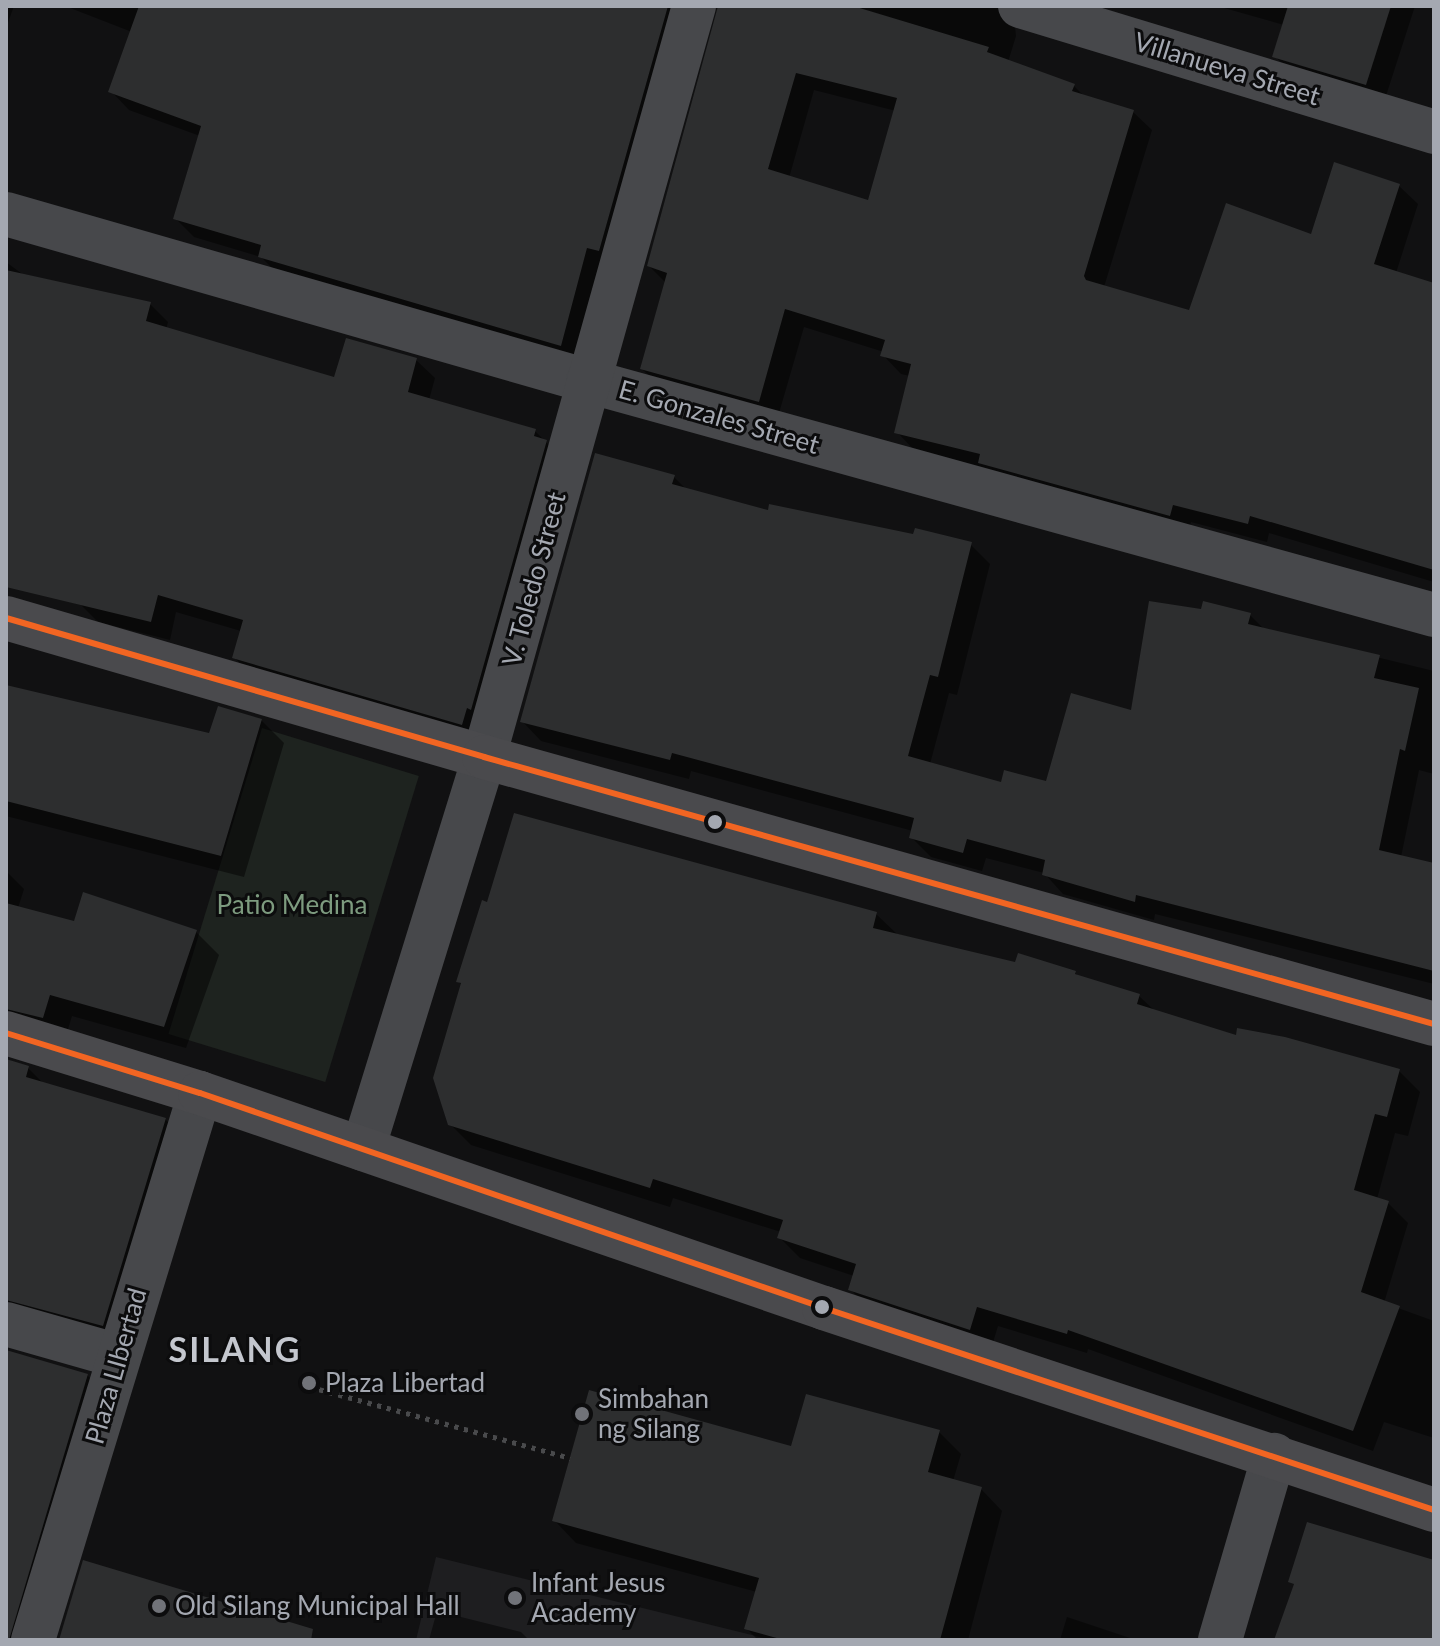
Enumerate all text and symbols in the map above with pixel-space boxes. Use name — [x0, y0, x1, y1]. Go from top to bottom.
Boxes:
street label: Villanueva Street — [1130, 26, 1324, 112]
street label: E. Gonzales Street — [615, 374, 823, 460]
street label: V. Toledo Street — [496, 488, 572, 670]
unlabelled marker — [707, 814, 723, 830]
park label: Patio Medina — [216, 889, 368, 921]
street label: Plaza LIbertad — [79, 1284, 153, 1448]
unlabelled marker — [814, 1299, 830, 1315]
district label: SILANG — [169, 1329, 301, 1369]
place label: Plaza Libertad — [325, 1367, 485, 1399]
marker: Plaza Libertad — [300, 1374, 318, 1392]
place label: Simbahan ng Silang — [598, 1383, 709, 1444]
marker: Simbahan ng Silang — [573, 1405, 591, 1423]
place label: Infant Jesus Academy — [531, 1567, 666, 1628]
marker: Infant Jesus Academy — [506, 1589, 524, 1607]
place label: Old Silang Municipal Hall — [175, 1590, 460, 1622]
marker: Old Silang Municipal Hall — [150, 1597, 168, 1615]

